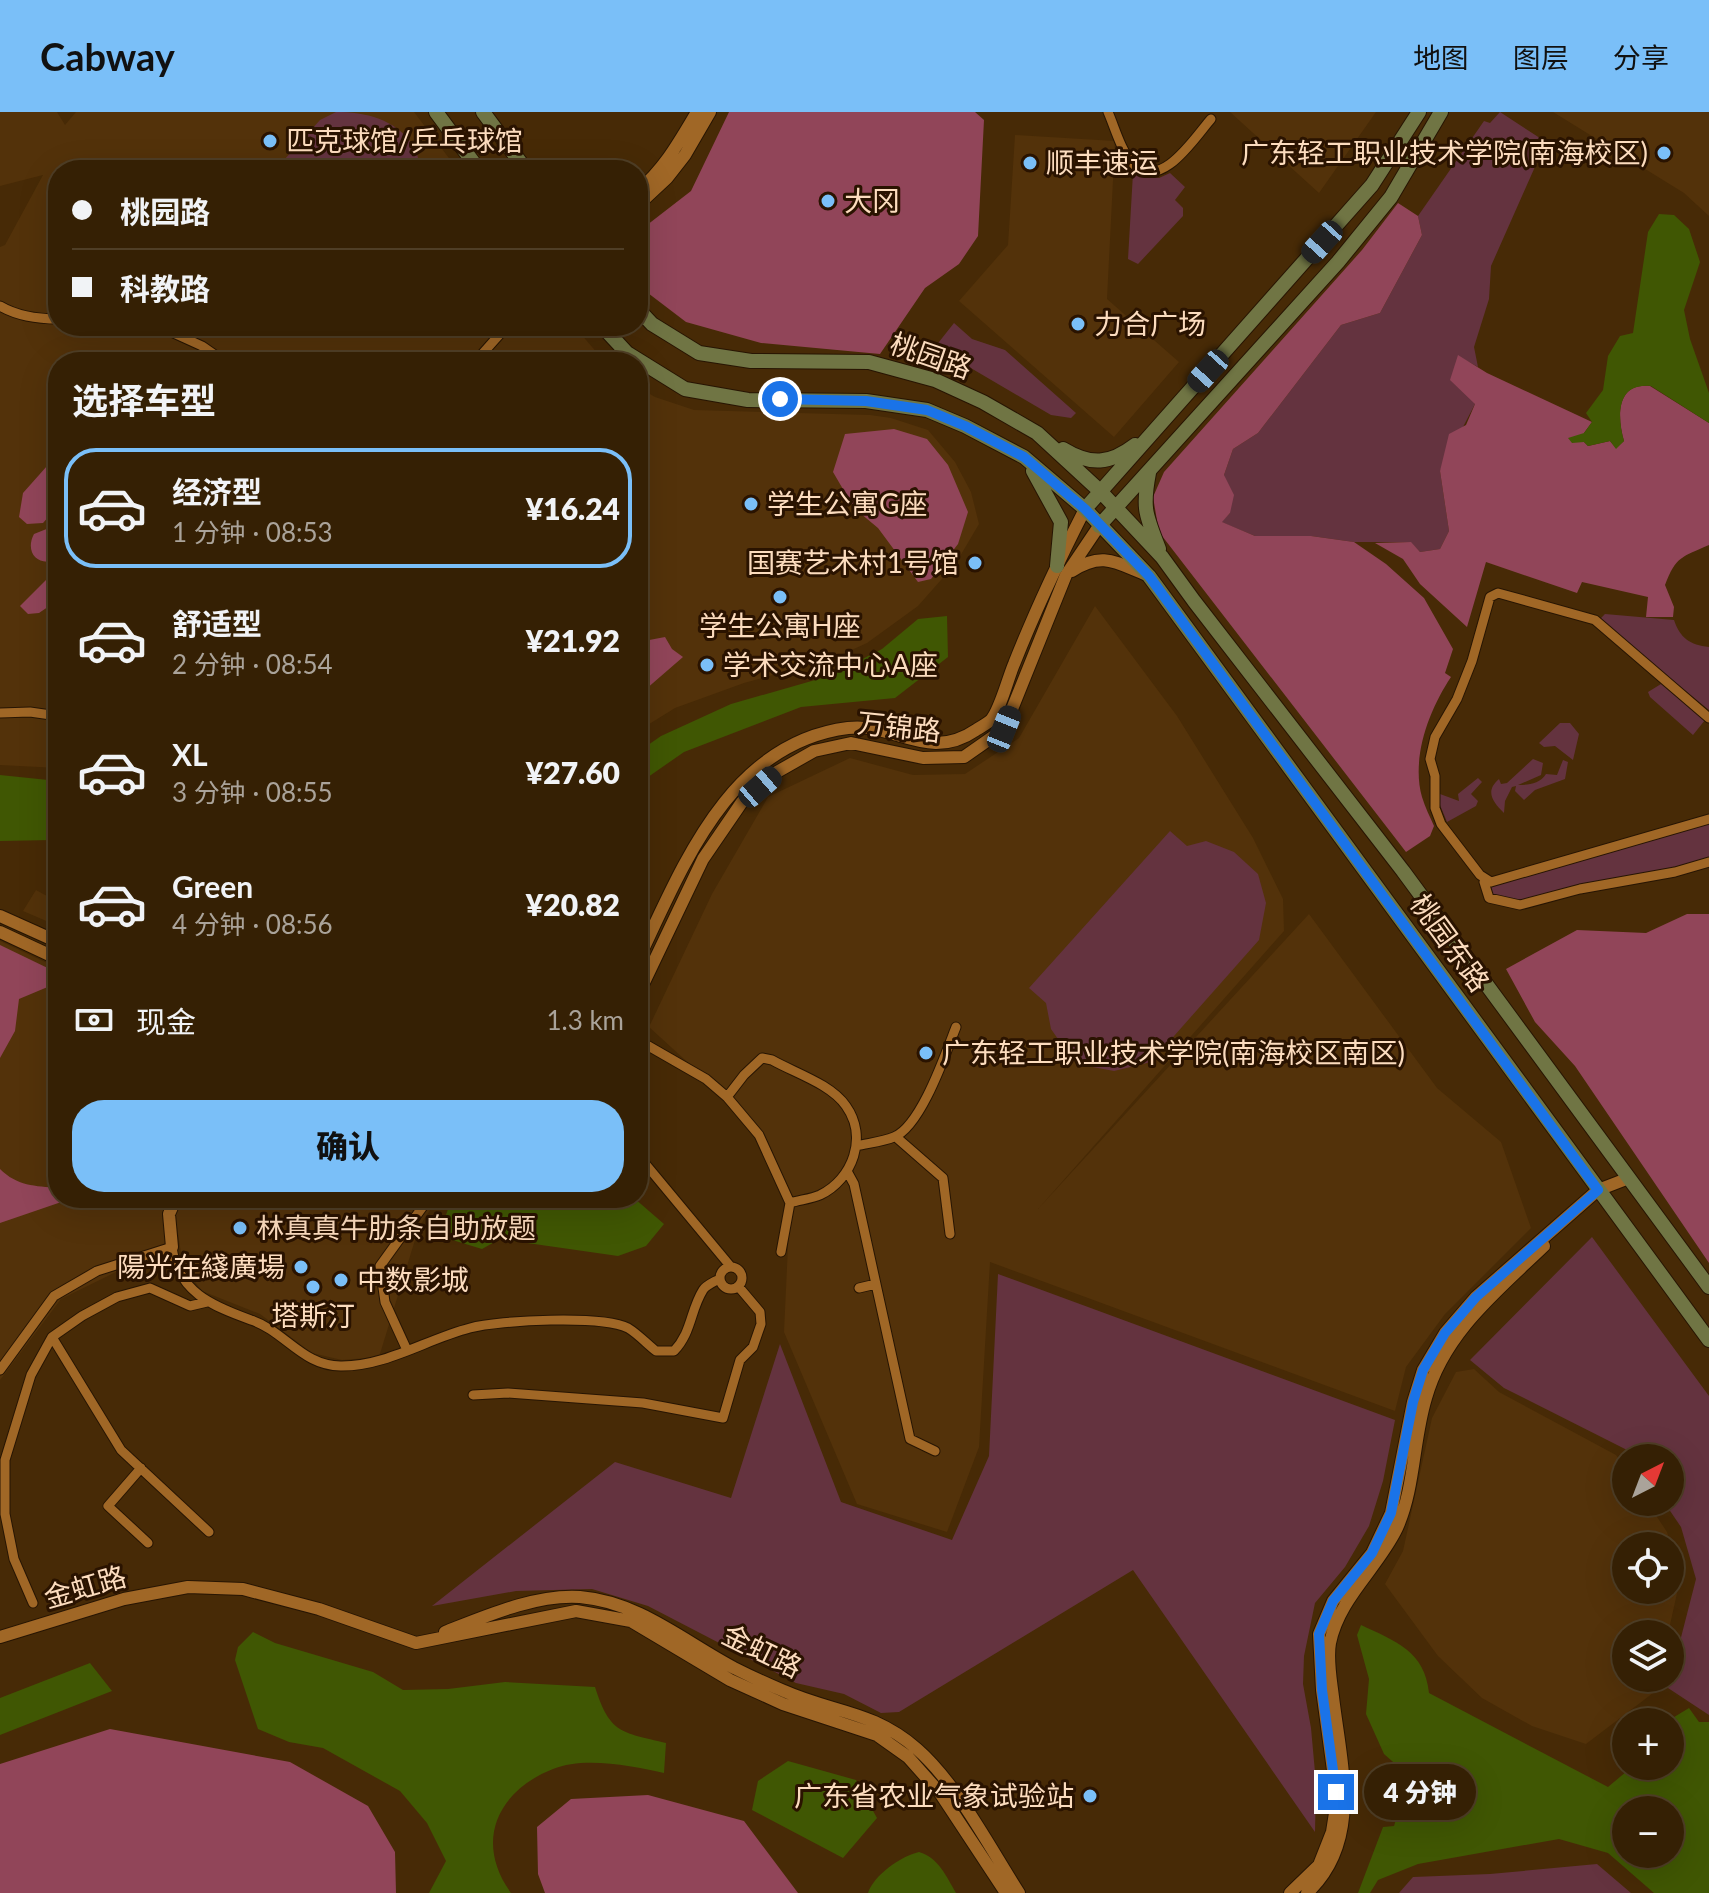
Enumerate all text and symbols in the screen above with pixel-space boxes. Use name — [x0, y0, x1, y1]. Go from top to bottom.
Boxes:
text: Cabway — [40, 33, 175, 79]
text: 地图 — [1413, 40, 1469, 74]
text: 图层 — [1513, 40, 1569, 74]
text: 分享 — [1613, 40, 1669, 74]
place label: 匹克球馆/乒乓球馆 — [286, 123, 523, 157]
marker: 匹克球馆/乒乓球馆 — [261, 132, 279, 150]
place label: 广东轻工职业技术学院(南海校区) — [1241, 135, 1648, 169]
marker: 广东轻工职业技术学院(南海校区) — [1655, 144, 1673, 162]
place label: 顺丰速运 — [1046, 145, 1158, 179]
marker: 顺丰速运 — [1021, 154, 1039, 172]
place label: 大冈 — [844, 183, 900, 217]
marker: 大冈 — [819, 192, 837, 210]
text: 桃园路 — [120, 193, 210, 229]
car — [1297, 216, 1347, 268]
text: 科教路 — [120, 270, 210, 306]
place label: 力合广场 — [1094, 306, 1206, 340]
marker: 力合广场 — [1069, 315, 1087, 333]
street label: 桃园路 — [886, 325, 977, 385]
car — [1183, 345, 1233, 397]
text: 选择车型 — [72, 378, 216, 422]
route start — [762, 381, 798, 417]
icon: car — [76, 472, 148, 544]
text: 经济型 — [172, 473, 262, 509]
place label: 学生公寓G座 — [767, 486, 927, 520]
text: ¥16.24 — [526, 490, 620, 526]
marker: 学生公寓G座 — [742, 495, 760, 513]
text: 1 分钟 · 08:53 — [172, 516, 333, 548]
place label: 国赛艺术村1号馆 — [747, 545, 959, 579]
marker: 国赛艺术村1号馆 — [966, 554, 984, 572]
marker: 学生公寓H座 — [771, 588, 789, 606]
icon: car — [76, 604, 148, 676]
text: 舒适型 — [172, 605, 262, 641]
place label: 学生公寓H座 — [699, 608, 861, 642]
text: ¥21.92 — [526, 622, 620, 658]
place label: 学术交流中心A座 — [723, 647, 938, 681]
text: 2 分钟 · 08:54 — [172, 648, 333, 680]
marker: 学术交流中心A座 — [698, 656, 716, 674]
car — [984, 702, 1024, 756]
street label: 万锦路 — [856, 705, 943, 747]
icon: car — [76, 736, 148, 808]
text: XL — [172, 736, 208, 772]
text: ¥27.60 — [526, 754, 620, 790]
car — [734, 762, 786, 812]
text: 3 分钟 · 08:55 — [172, 776, 333, 808]
icon: car — [76, 868, 148, 940]
text: Green — [172, 868, 253, 904]
text: ¥20.82 — [526, 886, 620, 922]
street label: 桃园东路 — [1404, 887, 1497, 998]
text: 4 分钟 · 08:56 — [172, 908, 333, 940]
icon: cash — [72, 998, 116, 1042]
text: 现金 — [136, 1003, 196, 1039]
text: 1.3 km — [546, 1004, 624, 1036]
place label: 广东轻工职业技术学院(南海校区南区) — [942, 1035, 1405, 1069]
marker: 广东轻工职业技术学院(南海校区南区) — [917, 1044, 935, 1062]
button: 确认 — [72, 1100, 624, 1192]
place label: 林真真牛肋条自助放题 — [256, 1210, 536, 1244]
marker: 林真真牛肋条自助放题 — [231, 1219, 249, 1237]
place label: 陽光在綫廣場 — [117, 1249, 285, 1283]
marker: 陽光在綫廣場 — [292, 1258, 310, 1276]
place label: 中数影城 — [357, 1262, 469, 1296]
marker: 中数影城 — [332, 1271, 350, 1289]
marker: 塔斯汀 — [304, 1278, 322, 1296]
place label: 塔斯汀 — [271, 1298, 355, 1332]
north arrow — [1612, 1444, 1684, 1516]
map controls — [1612, 1444, 1684, 1868]
button: locate — [1612, 1532, 1684, 1604]
street label: 金虹路 — [40, 1558, 130, 1614]
street label: 金虹路 — [717, 1616, 808, 1684]
button: layers — [1612, 1620, 1684, 1692]
button: + — [1612, 1708, 1684, 1780]
callout: 4 分钟 — [1364, 1764, 1476, 1820]
route end — [1318, 1774, 1354, 1810]
text: 4 分钟 — [1383, 1776, 1457, 1808]
place label: 广东省农业气象试验站 — [794, 1778, 1074, 1812]
marker: 广东省农业气象试验站 — [1081, 1787, 1099, 1805]
button: − — [1612, 1796, 1684, 1868]

